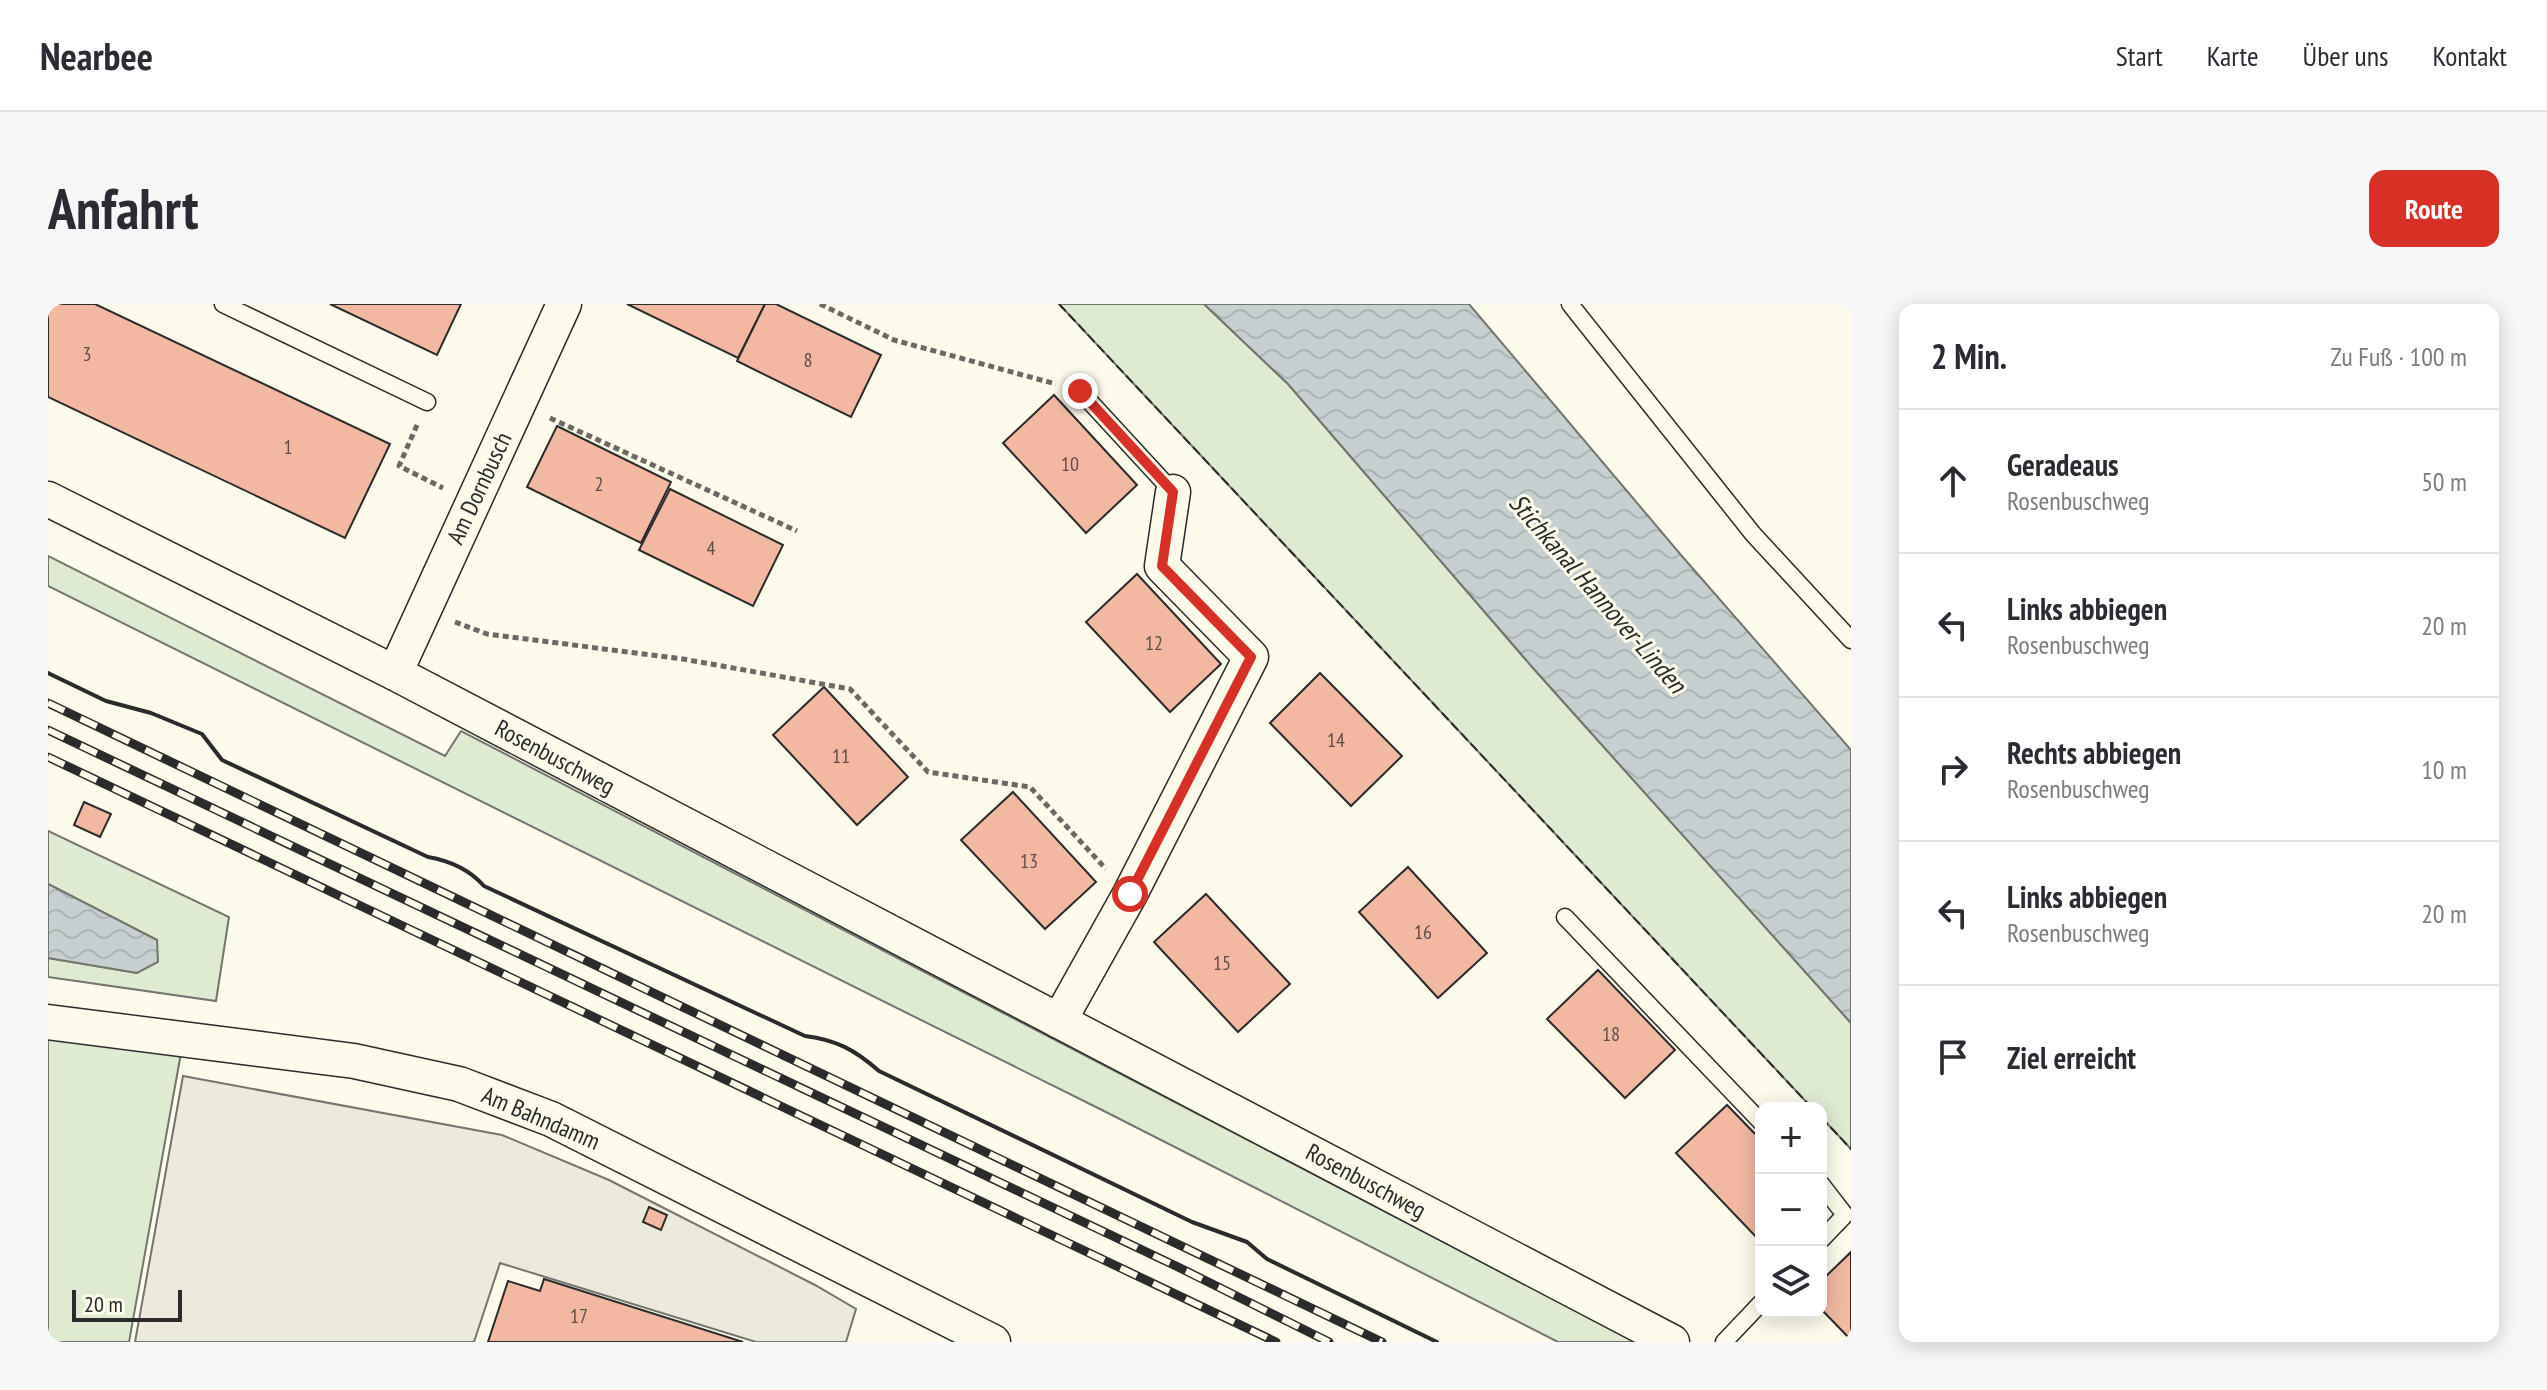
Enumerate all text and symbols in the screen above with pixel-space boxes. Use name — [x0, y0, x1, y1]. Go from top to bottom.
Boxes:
text: Nearbee — [40, 31, 153, 80]
text: Start — [2116, 37, 2163, 74]
text: Karte — [2207, 37, 2259, 74]
text: Über uns — [2303, 37, 2388, 74]
text: Kontakt — [2432, 37, 2507, 74]
button: Route — [2369, 170, 2499, 247]
text: Anfahrt — [48, 172, 199, 244]
text: 2 Min. — [1931, 334, 2007, 378]
text: Zu Fuß · 100 m — [2330, 340, 2467, 373]
house number: 3 — [83, 341, 92, 367]
house number: 8 — [804, 347, 813, 373]
route end — [1062, 373, 1098, 409]
street label: Am Dornbusch — [440, 427, 518, 549]
house number: 1 — [284, 434, 293, 460]
text: Geradeaus — [2007, 445, 2119, 484]
house number: 10 — [1061, 451, 1079, 477]
icon: ahead — [1931, 459, 1975, 503]
text: 50 m — [2421, 465, 2467, 498]
house number: 2 — [595, 471, 604, 497]
text: Rosenbuschweg — [2007, 484, 2150, 517]
water label: Stichkanal Hannover-Linden — [1502, 487, 1695, 701]
house number: 4 — [707, 535, 716, 561]
text: Links abbiegen — [2007, 589, 2167, 628]
icon: left — [1931, 603, 1975, 647]
text: 20 m — [2421, 609, 2467, 642]
text: Rosenbuschweg — [2007, 628, 2150, 661]
house number: 12 — [1145, 630, 1163, 656]
street label: Rosenbuschweg — [490, 712, 620, 802]
house number: 14 — [1327, 727, 1345, 753]
text: Rechts abbiegen — [2007, 733, 2181, 772]
house number: 11 — [832, 743, 850, 769]
icon: right — [1931, 747, 1975, 791]
text: 10 m — [2421, 753, 2467, 786]
text: Rosenbuschweg — [2007, 772, 2150, 805]
house number: 13 — [1020, 848, 1038, 874]
route start — [1112, 876, 1148, 912]
text: Links abbiegen — [2007, 877, 2167, 916]
icon: left — [1931, 891, 1975, 935]
text: 20 m — [2421, 897, 2467, 930]
text: Rosenbuschweg — [2007, 916, 2150, 949]
house number: 16 — [1414, 919, 1432, 945]
house number: 15 — [1213, 950, 1231, 976]
house number: 18 — [1602, 1021, 1620, 1047]
icon: arrive — [1931, 1035, 1975, 1079]
text: Ziel erreicht — [2007, 1038, 2136, 1077]
street label: Am Bahndamm — [477, 1079, 605, 1157]
map controls — [1755, 1102, 1827, 1318]
button: + — [1755, 1102, 1827, 1174]
street label: Rosenbuschweg — [1301, 1136, 1431, 1226]
button: − — [1755, 1174, 1827, 1246]
button: layers — [1755, 1246, 1827, 1318]
scale bar — [72, 1286, 182, 1322]
text: 20 m — [84, 1290, 123, 1318]
house number: 17 — [570, 1303, 588, 1329]

